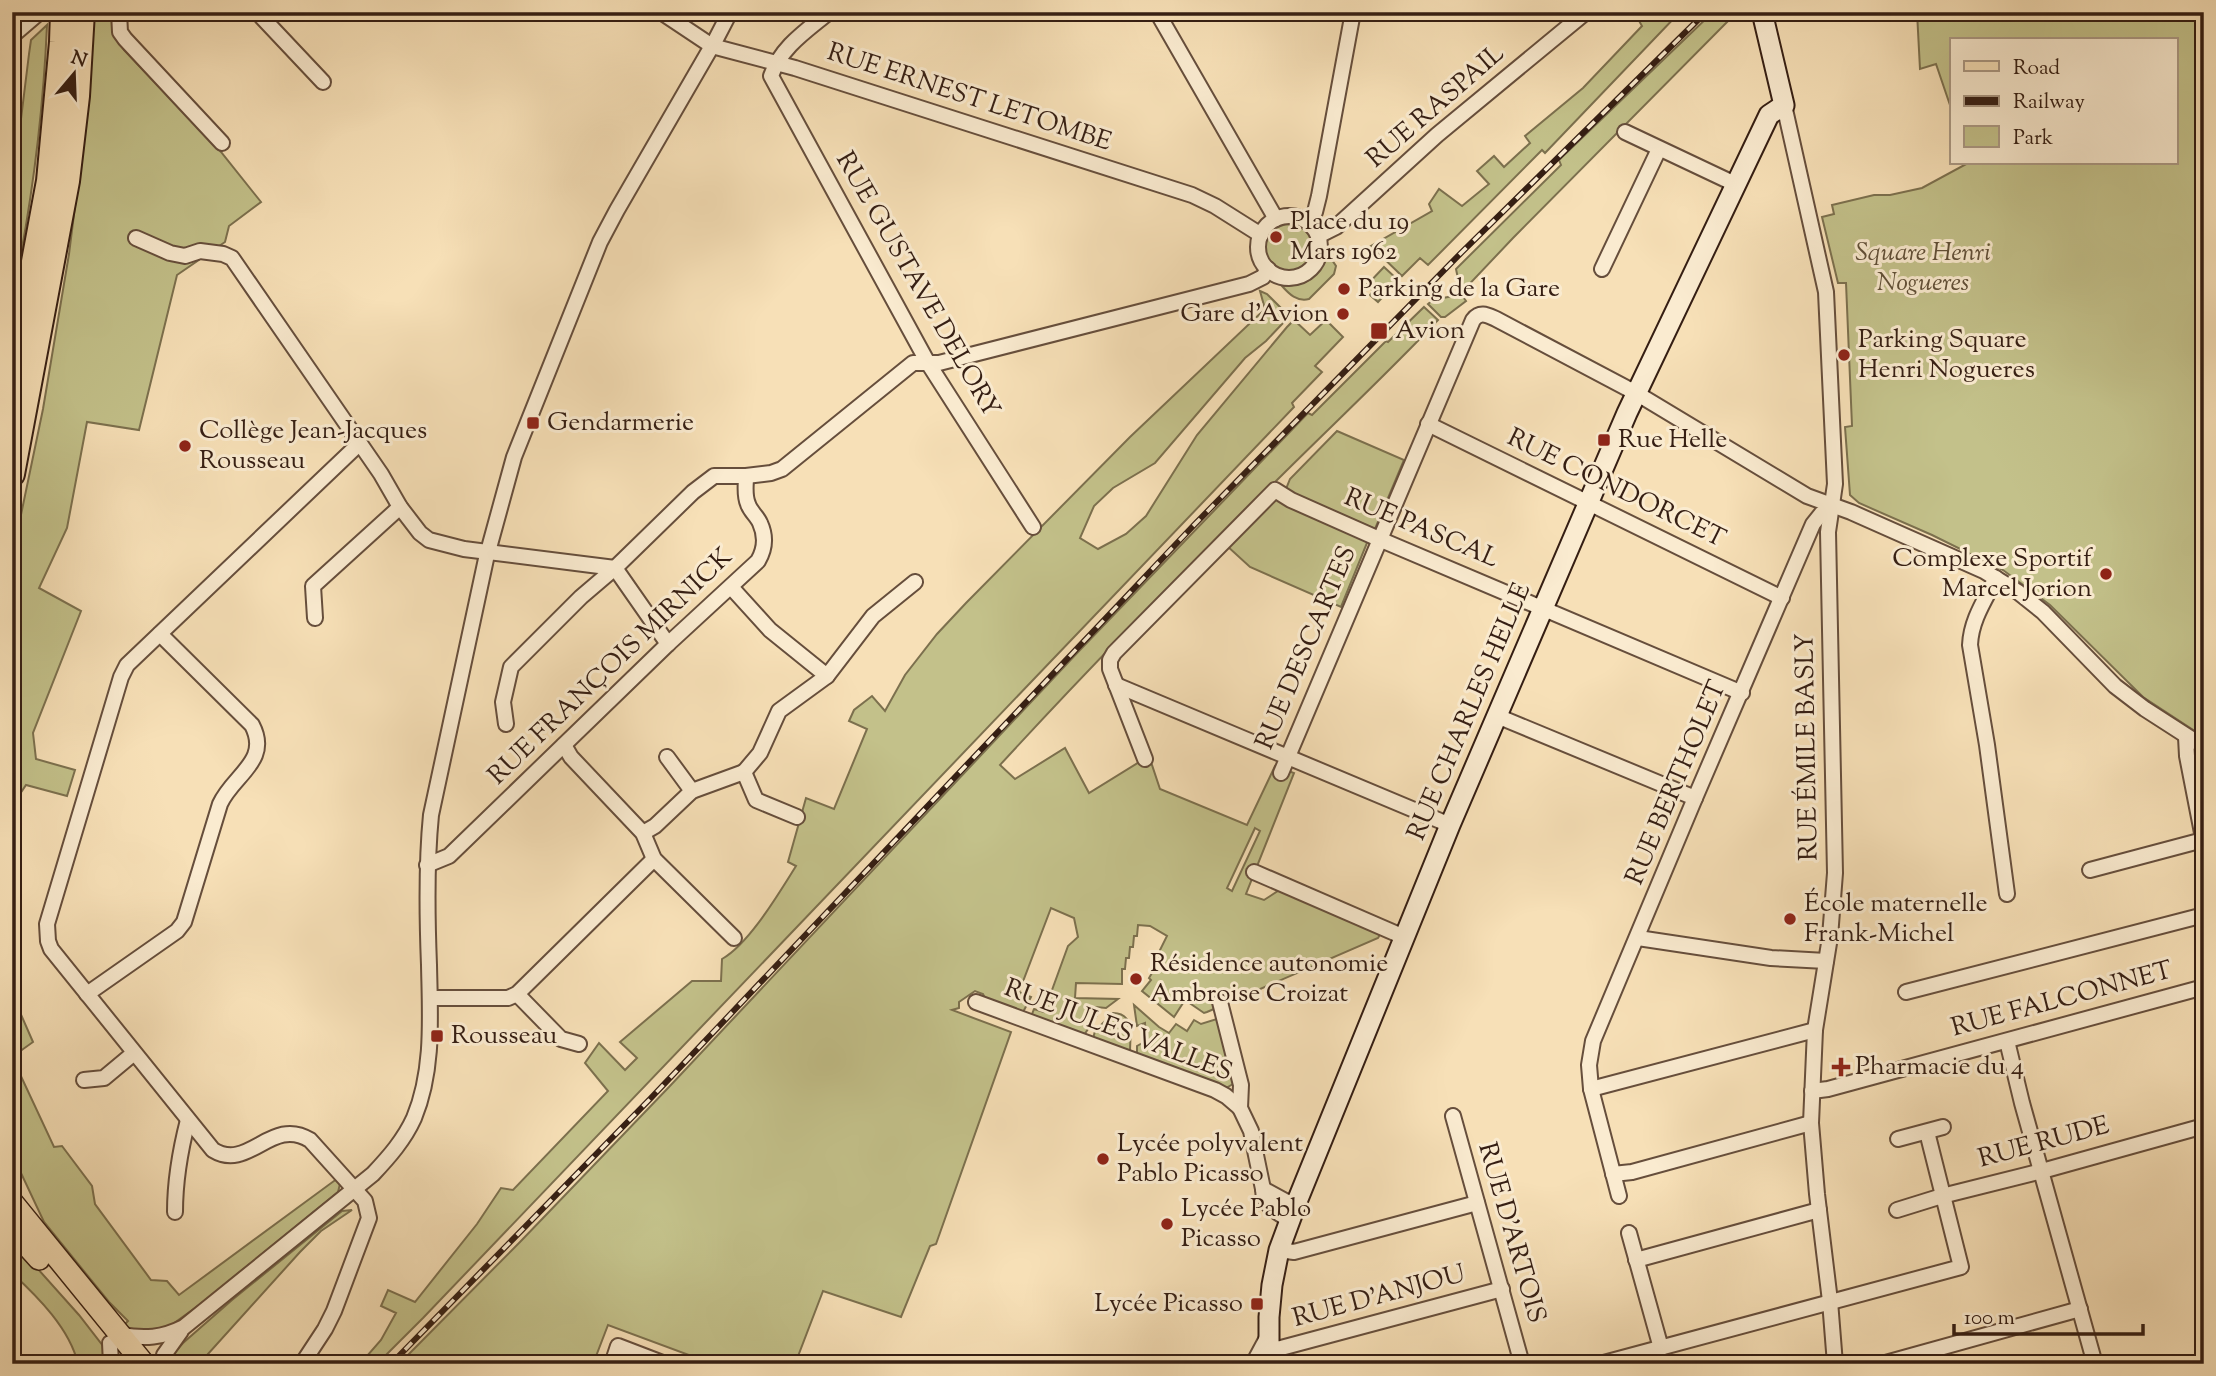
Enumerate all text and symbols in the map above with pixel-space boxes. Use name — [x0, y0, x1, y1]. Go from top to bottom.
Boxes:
street label: RUE ERNEST LETOMBE — [822, 34, 1116, 162]
street label: RUE RASPAIL — [1359, 36, 1513, 177]
north arrow — [38, 38, 108, 108]
legend — [1950, 38, 2178, 164]
text: N — [67, 45, 90, 76]
text: Road — [2013, 54, 2060, 84]
text: Railway — [2013, 88, 2085, 118]
text: Park — [2013, 124, 2054, 154]
street label: RUE GUSTAVE DELORY — [826, 145, 1008, 425]
place label: Place du 19 Mars 1962 — [1290, 204, 1409, 271]
marker: Place du 19 Mars 1962 — [1268, 229, 1284, 245]
park label: Square Henri Nogueres — [1855, 235, 1991, 302]
place label: Parking de la Gare — [1358, 271, 1560, 308]
marker: Parking de la Gare — [1336, 281, 1352, 297]
place label: Gare d'Avion — [1180, 296, 1329, 333]
marker: Gare d'Avion — [1335, 306, 1351, 322]
place label: Avion — [1395, 313, 1465, 350]
marker: Avion — [1369, 321, 1389, 341]
place label: Parking Square Henri Nogueres — [1858, 322, 2035, 389]
marker: Parking Square Henri Nogueres — [1836, 347, 1852, 363]
place label: Gendarmerie — [547, 405, 694, 442]
place label: Collège Jean-Jacques Rousseau — [199, 413, 427, 480]
marker: Gendarmerie — [525, 415, 541, 431]
street label: RUE CONDORCET — [1501, 420, 1731, 558]
place label: Rue Helle — [1618, 422, 1727, 459]
marker: Rue Helle — [1596, 432, 1612, 448]
marker: Collège Jean-Jacques Rousseau — [177, 438, 193, 454]
street label: RUE PASCAL — [1338, 480, 1504, 578]
street label: RUE FRANÇOIS MIRNICK — [480, 540, 742, 794]
street label: RUE DESCARTES — [1247, 540, 1367, 756]
place label: Complexe Sportif Marcel Jorion — [1892, 541, 2093, 608]
marker: Complexe Sportif Marcel Jorion — [2098, 566, 2114, 582]
street label: RUE CHARLES HELLE — [1399, 577, 1541, 847]
street label: RUE ÉMILE BASLY — [1788, 633, 1828, 861]
street label: RUE BERTHOLET — [1617, 675, 1737, 891]
place label: École maternelle Frank-Michel — [1804, 886, 1988, 953]
marker: École maternelle Frank-Michel — [1782, 911, 1798, 927]
place label: Résidence autonomie Ambroise Croizat — [1150, 946, 1388, 1013]
street label: RUE FALCONNET — [1947, 953, 2177, 1047]
street label: RUE JULES VALLES — [999, 970, 1237, 1092]
marker: Résidence autonomie Ambroise Croizat — [1128, 971, 1144, 987]
place label: Rousseau — [451, 1018, 557, 1055]
marker: Rousseau — [429, 1028, 445, 1044]
place label: Pharmacie du 4 — [1855, 1049, 2024, 1086]
marker: Pharmacie du 4 — [1833, 1059, 1849, 1075]
street label: RUE RUDE — [1974, 1108, 2114, 1178]
place label: Lycée polyvalent Pablo Picasso — [1117, 1126, 1303, 1193]
street label: RUE D'ARTOIS — [1468, 1138, 1554, 1328]
marker: Lycée polyvalent Pablo Picasso — [1095, 1151, 1111, 1167]
place label: Lycée Pablo Picasso — [1181, 1191, 1311, 1258]
marker: Lycée Pablo Picasso — [1159, 1216, 1175, 1232]
street label: RUE D'ANJOU — [1289, 1256, 1469, 1338]
place label: Lycée Picasso — [1094, 1286, 1243, 1323]
scale bar — [1954, 1292, 2142, 1336]
marker: Lycée Picasso — [1249, 1296, 1265, 1312]
text: 100 m — [1964, 1304, 2015, 1334]

